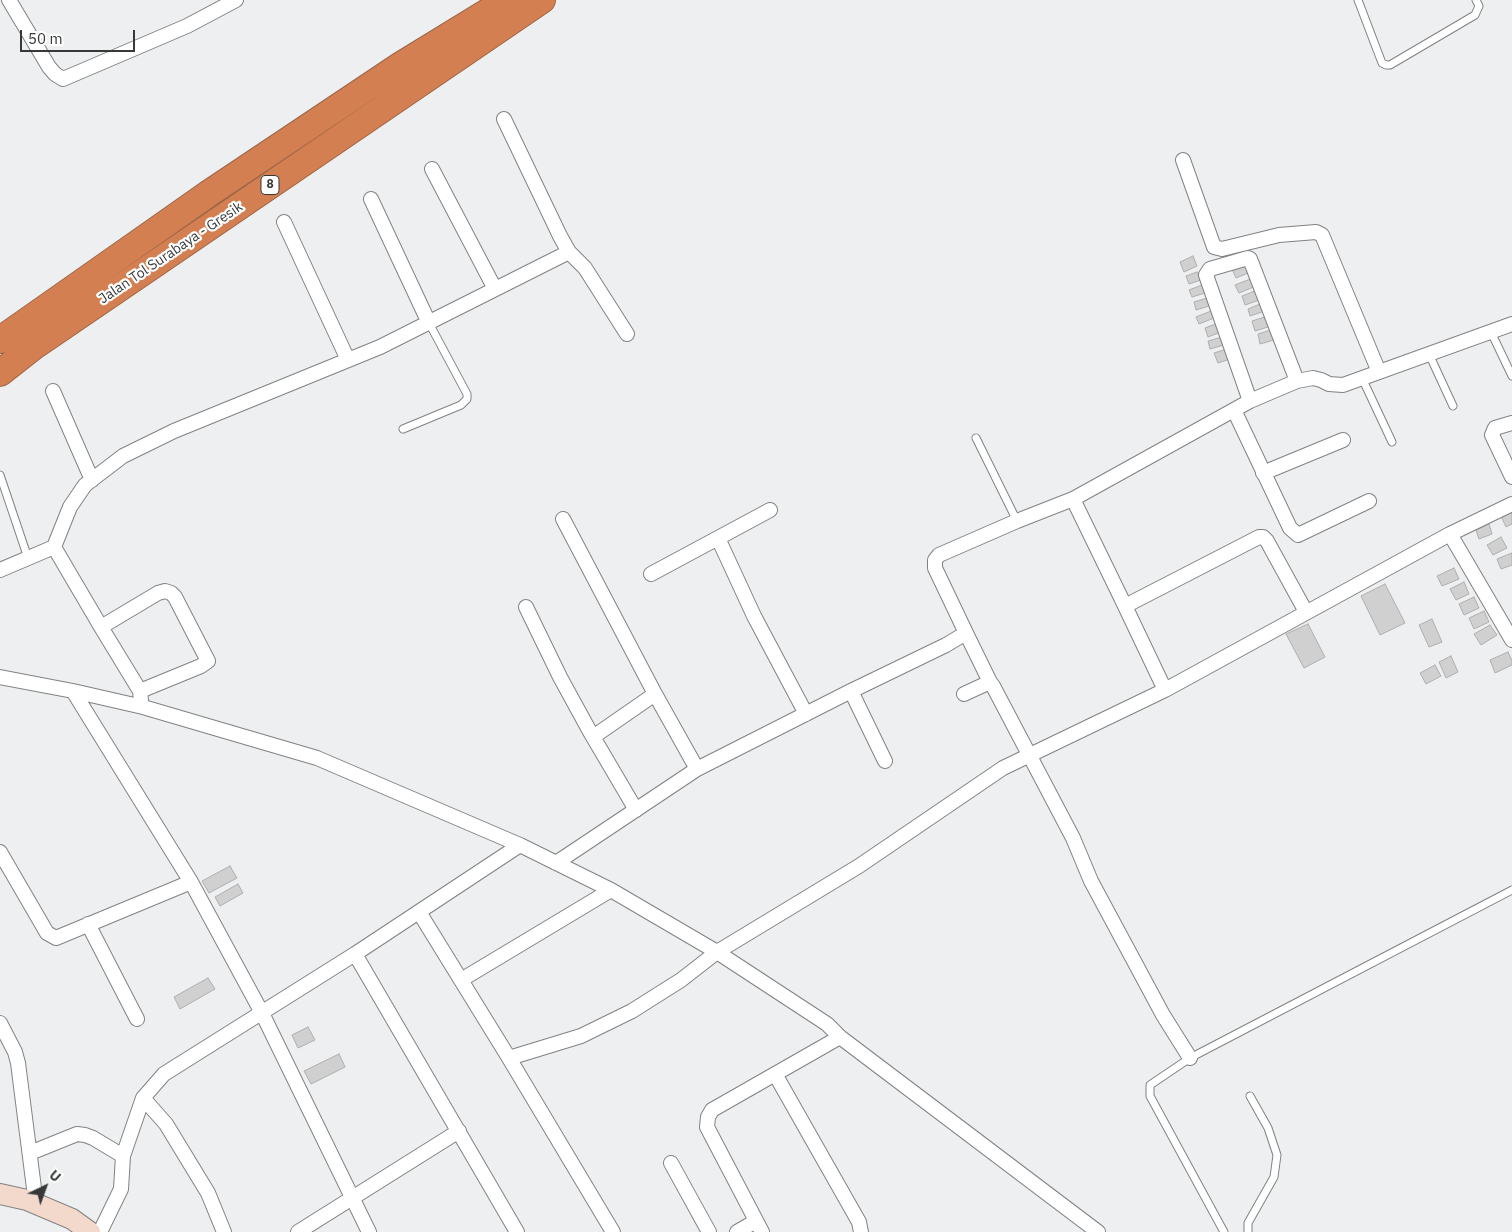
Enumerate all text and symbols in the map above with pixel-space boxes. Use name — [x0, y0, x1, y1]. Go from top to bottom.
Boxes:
scale bar — [22, 20, 138, 52]
text: 50 m — [28, 29, 63, 48]
road number: 8 — [261, 176, 279, 194]
street label: Jalan Tol Surabaya - Gresik — [96, 199, 246, 307]
north arrow — [20, 1162, 70, 1212]
text: U — [45, 1166, 65, 1186]

